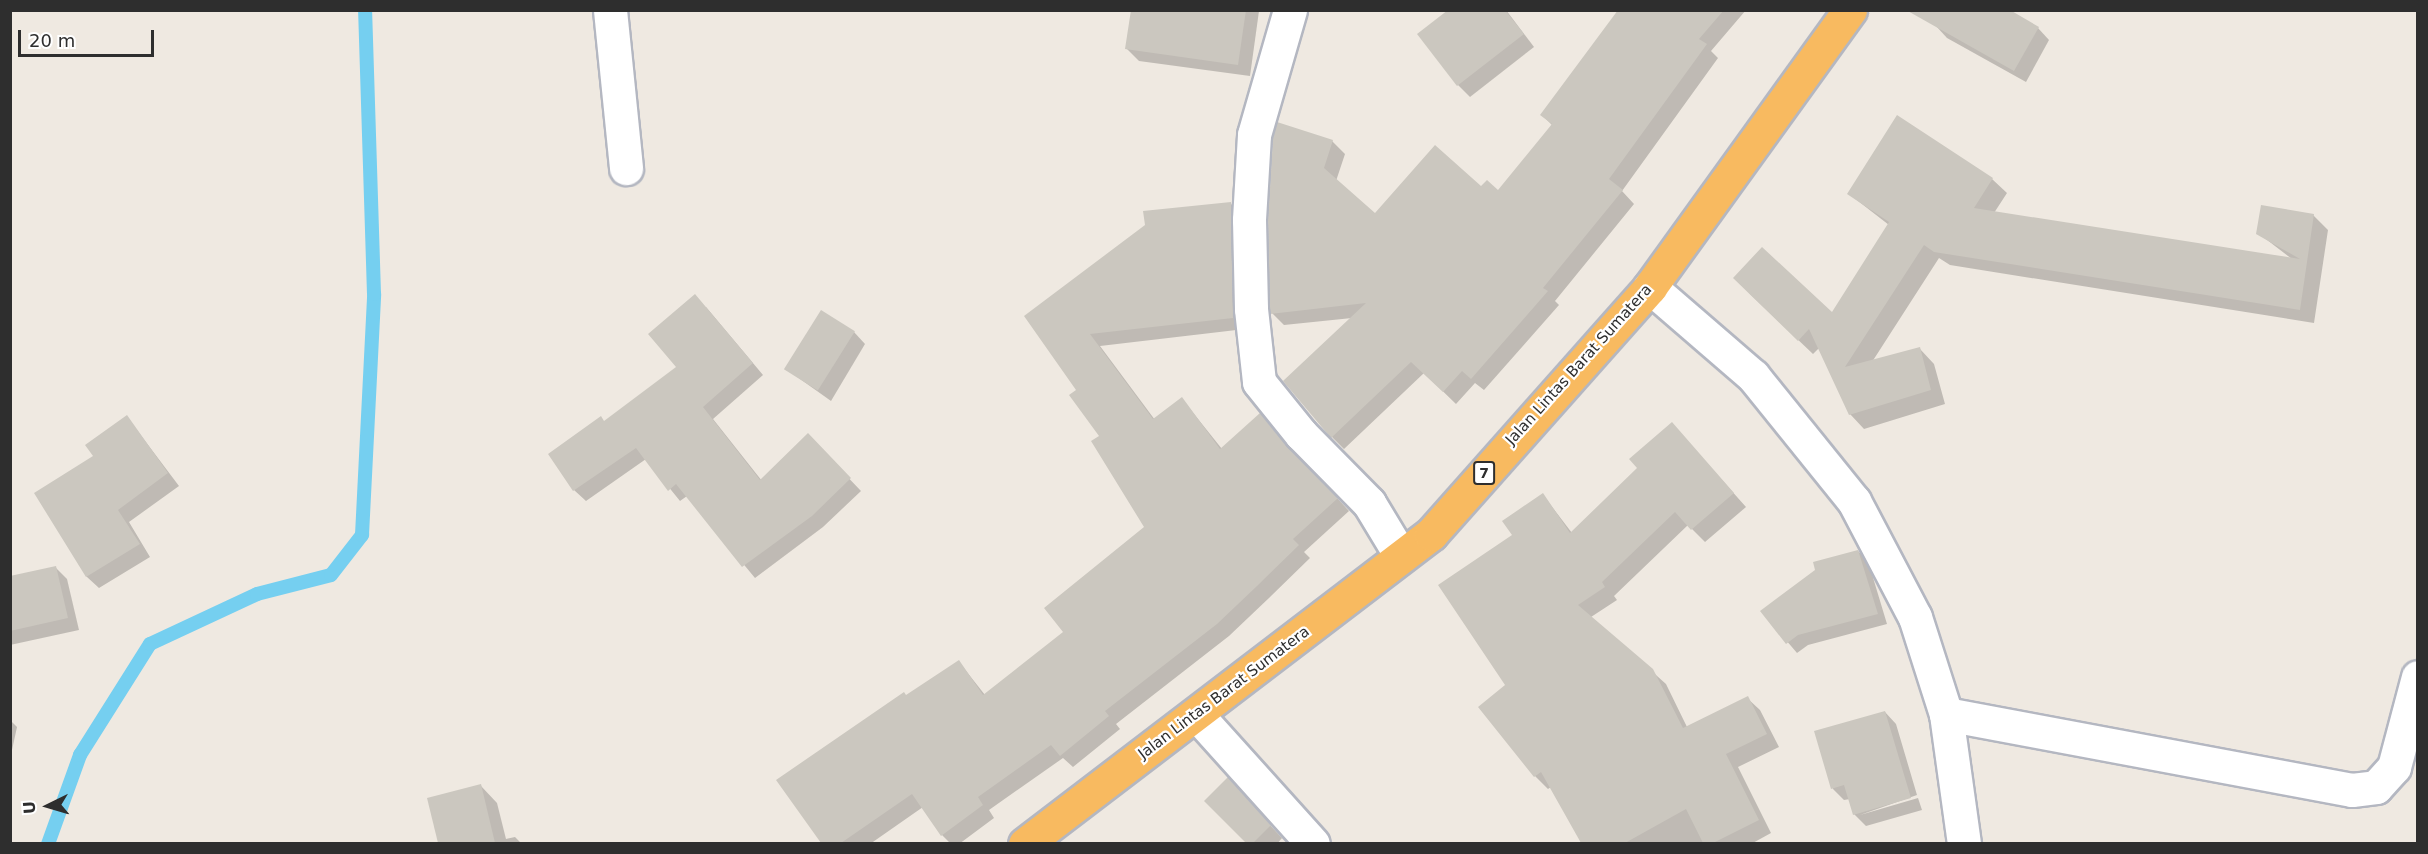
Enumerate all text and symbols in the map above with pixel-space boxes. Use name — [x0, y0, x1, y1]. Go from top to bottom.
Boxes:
scale bar — [21, 18, 158, 56]
text: 20 m — [29, 30, 75, 51]
street label: Jalan Lintas Barat Sumatera — [1502, 281, 1656, 449]
road number: 7 — [1472, 462, 1496, 484]
street label: Jalan Lintas Barat Sumatera — [1135, 623, 1313, 763]
north arrow — [18, 776, 78, 836]
text: U — [20, 800, 40, 815]

